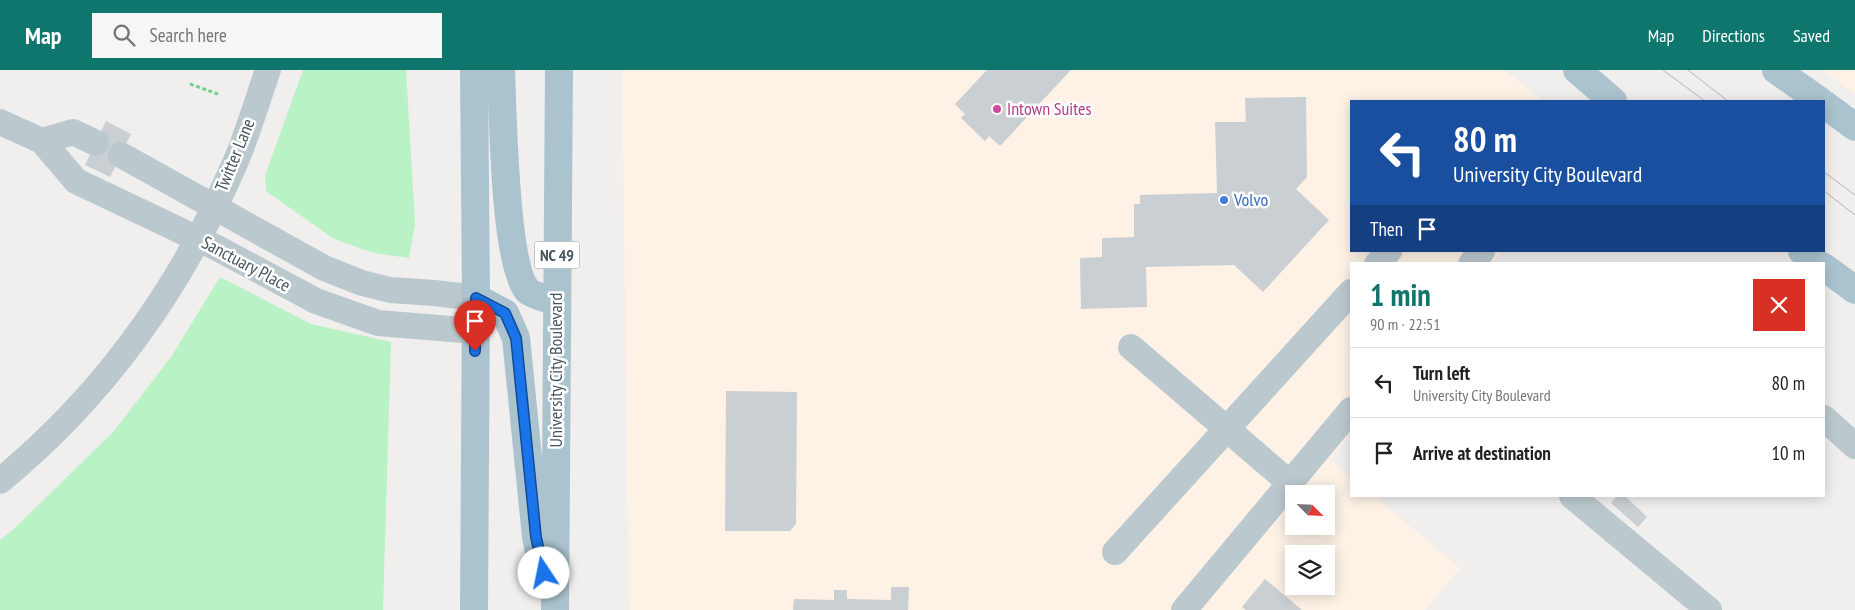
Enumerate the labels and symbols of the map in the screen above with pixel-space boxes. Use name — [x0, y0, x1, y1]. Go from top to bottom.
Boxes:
place label: Intown Suites — [1007, 97, 1092, 120]
marker: Intown Suites — [991, 103, 1003, 115]
street label: Twitter Lane — [210, 115, 260, 195]
place label: Volvo — [1233, 188, 1268, 211]
marker: Volvo — [1218, 194, 1230, 206]
street label: Sanctuary Place — [198, 231, 295, 297]
road number: NC 49 — [534, 242, 580, 268]
street label: University City Boulevard — [544, 293, 567, 447]
pin — [454, 300, 496, 351]
north arrow — [1285, 485, 1335, 535]
position arrow — [517, 546, 569, 598]

